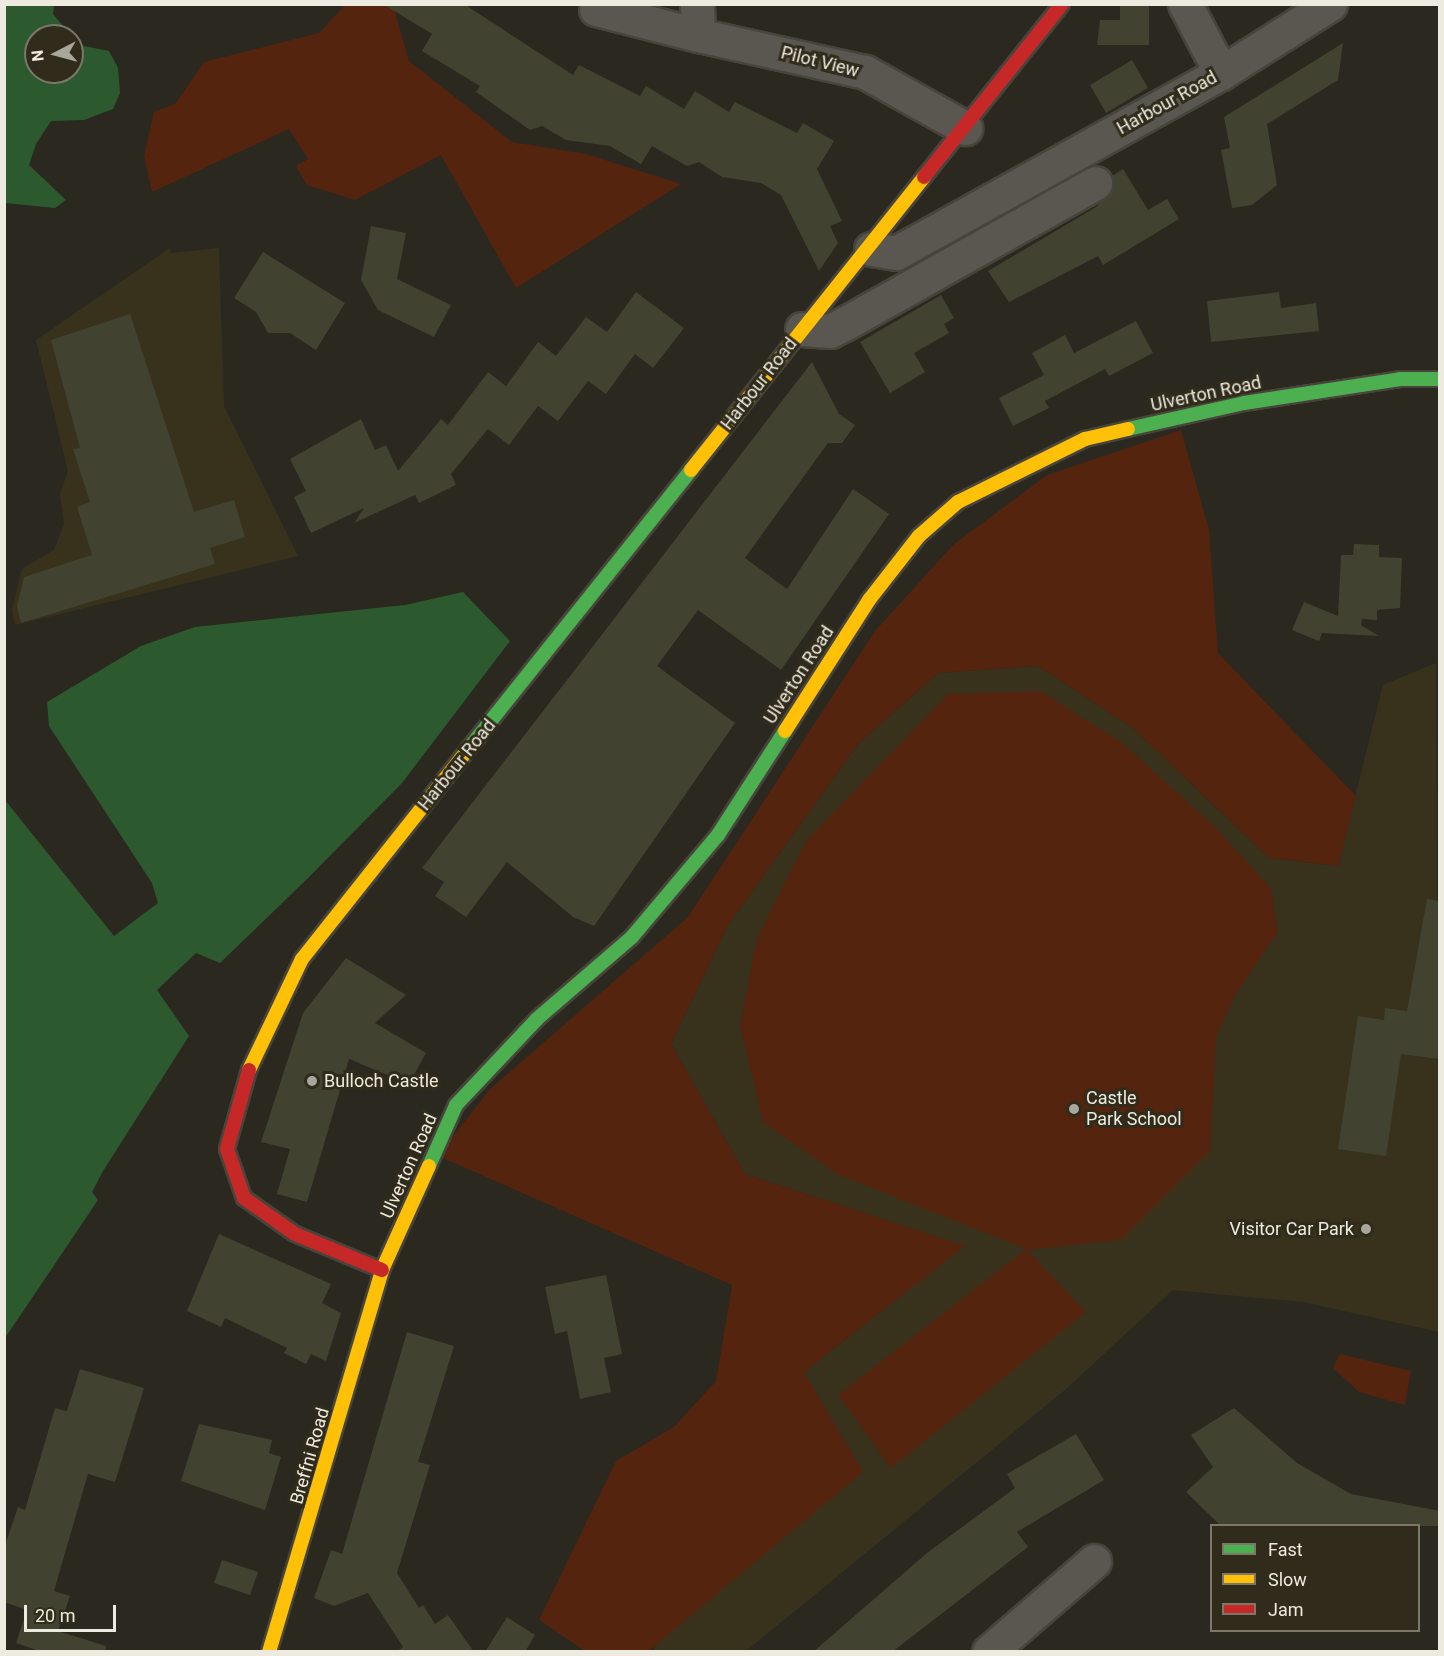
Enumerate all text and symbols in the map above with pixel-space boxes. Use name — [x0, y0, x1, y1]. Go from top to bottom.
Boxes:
north arrow — [24, 24, 84, 84]
street label: Pilot View — [779, 42, 861, 82]
text: N — [28, 49, 48, 62]
street label: Harbour Road — [1113, 67, 1221, 139]
street label: Harbour Road — [716, 334, 802, 434]
street label: Ulverton Road — [1149, 372, 1263, 416]
street label: Ulverton Road — [759, 622, 839, 728]
street label: Harbour Road — [414, 715, 500, 815]
place label: Bulloch Castle — [324, 1070, 439, 1092]
marker: Bulloch Castle — [305, 1074, 319, 1088]
place label: Castle Park School — [1086, 1088, 1182, 1130]
marker: Castle Park School — [1067, 1102, 1081, 1116]
street label: Ulverton Road — [376, 1110, 442, 1222]
place label: Visitor Car Park — [1230, 1218, 1354, 1240]
marker: Visitor Car Park — [1359, 1222, 1373, 1236]
street label: Breffni Road — [286, 1405, 334, 1507]
legend — [1210, 1524, 1420, 1632]
text: Fast — [1268, 1539, 1303, 1560]
text: Slow — [1268, 1569, 1307, 1590]
scale bar — [27, 1593, 118, 1631]
text: Jam — [1268, 1599, 1304, 1620]
text: 20 m — [35, 1605, 75, 1626]

